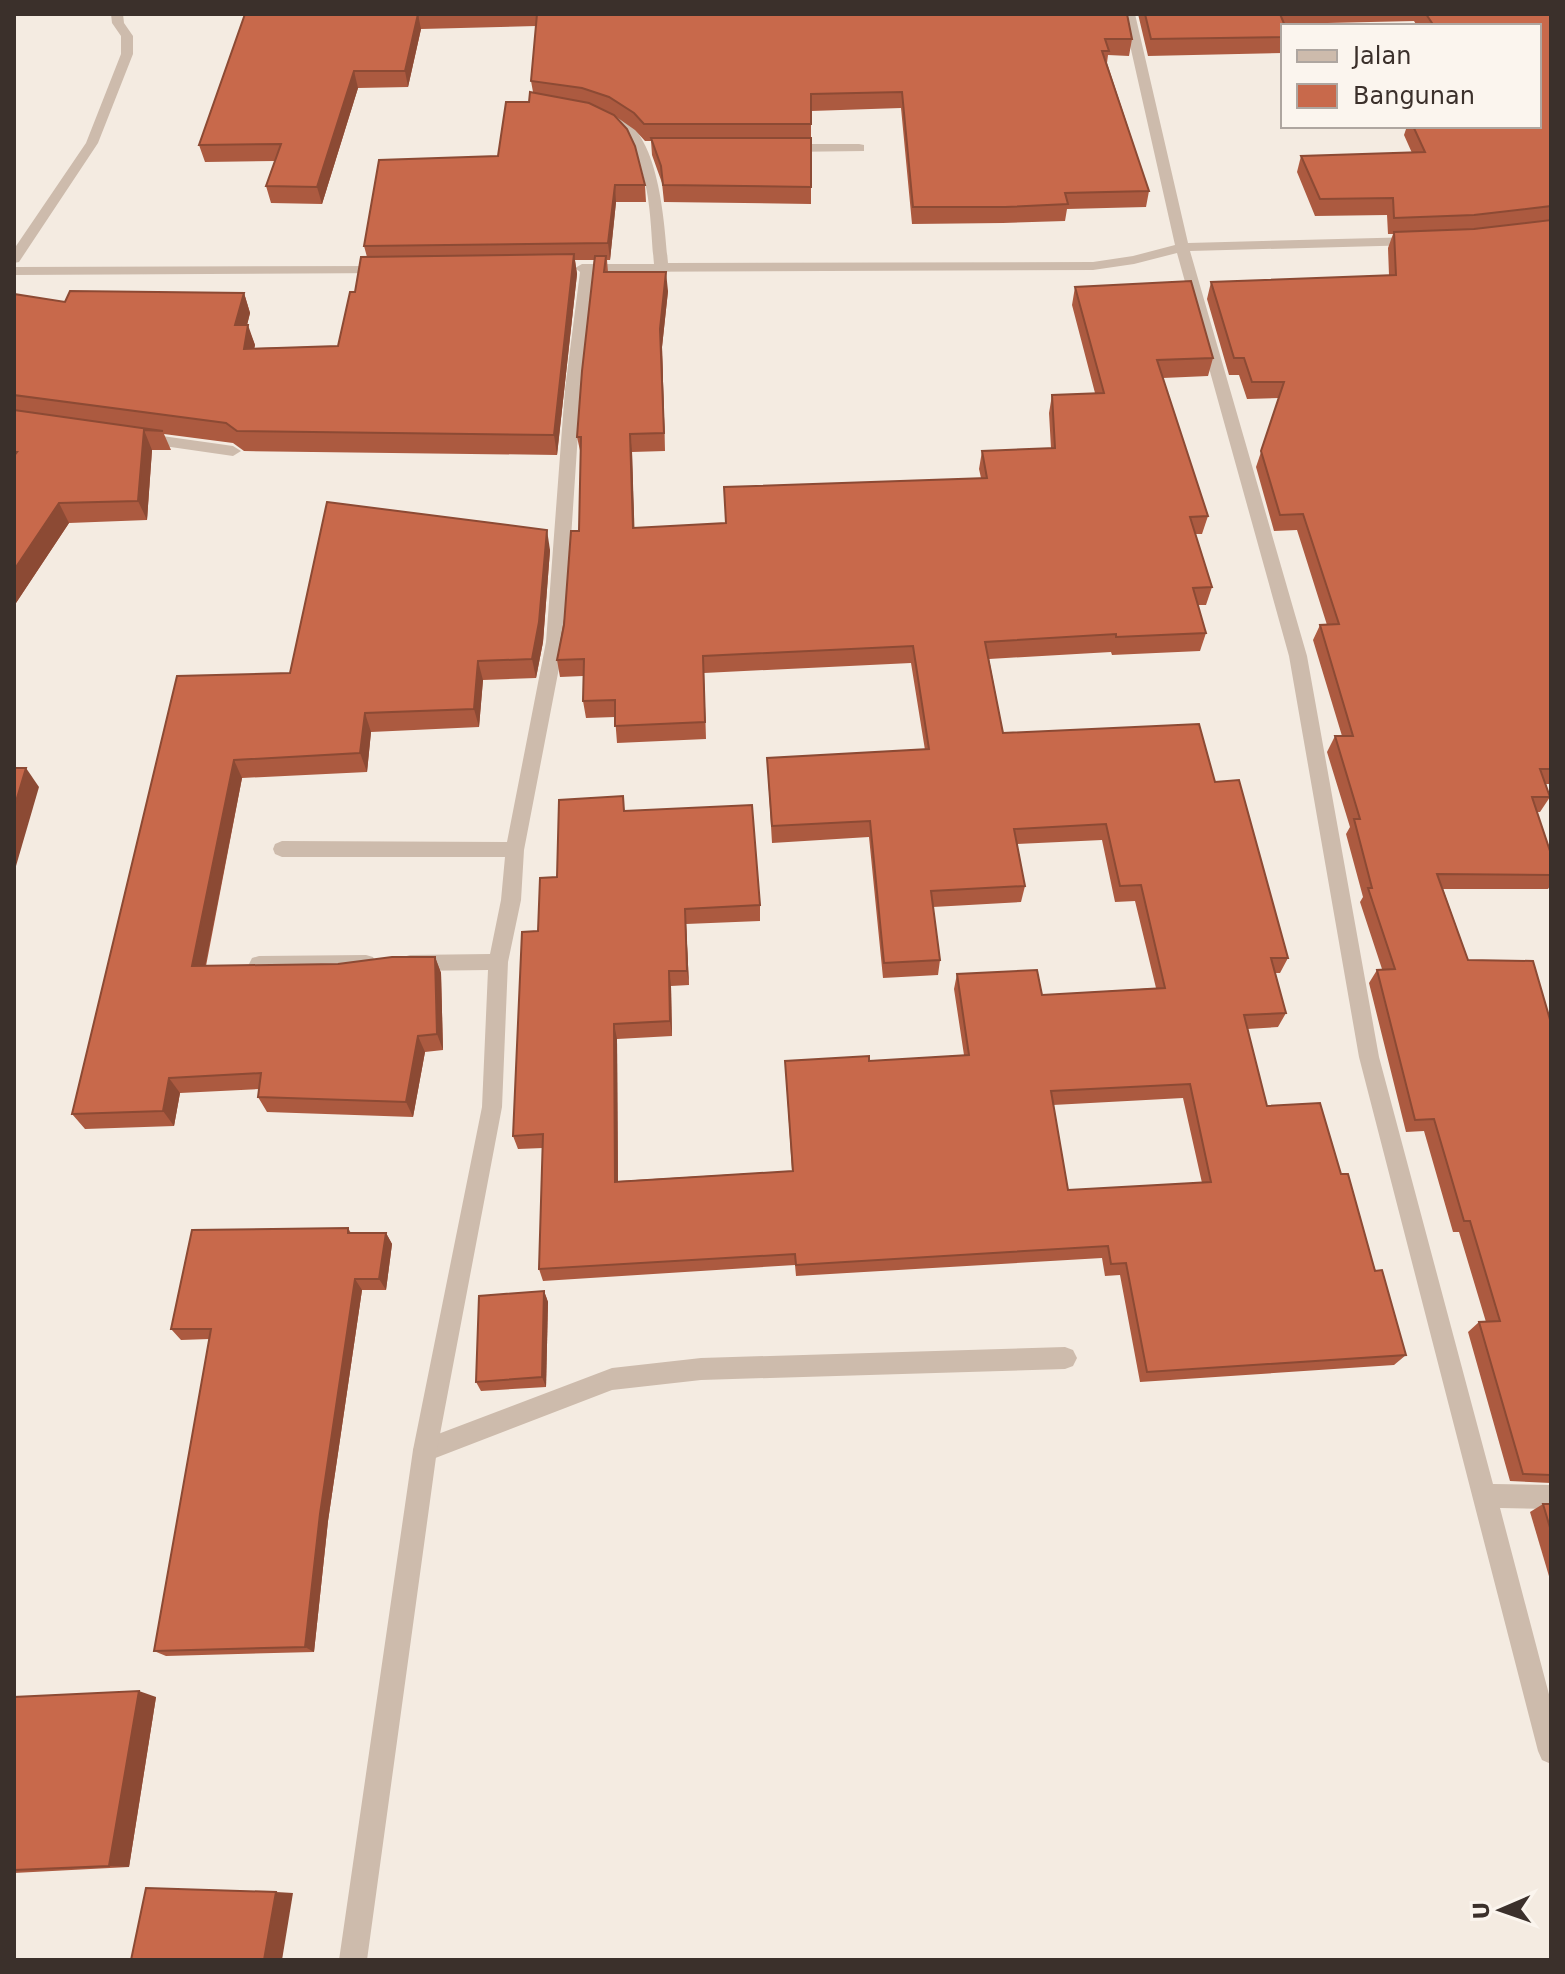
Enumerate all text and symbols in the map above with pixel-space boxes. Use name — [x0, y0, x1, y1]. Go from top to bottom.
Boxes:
legend — [1281, 24, 1541, 128]
text: Jalan — [1351, 42, 1411, 70]
text: Bangunan — [1353, 82, 1475, 110]
north arrow — [1461, 1870, 1541, 1950]
text: U — [1469, 1901, 1494, 1920]

